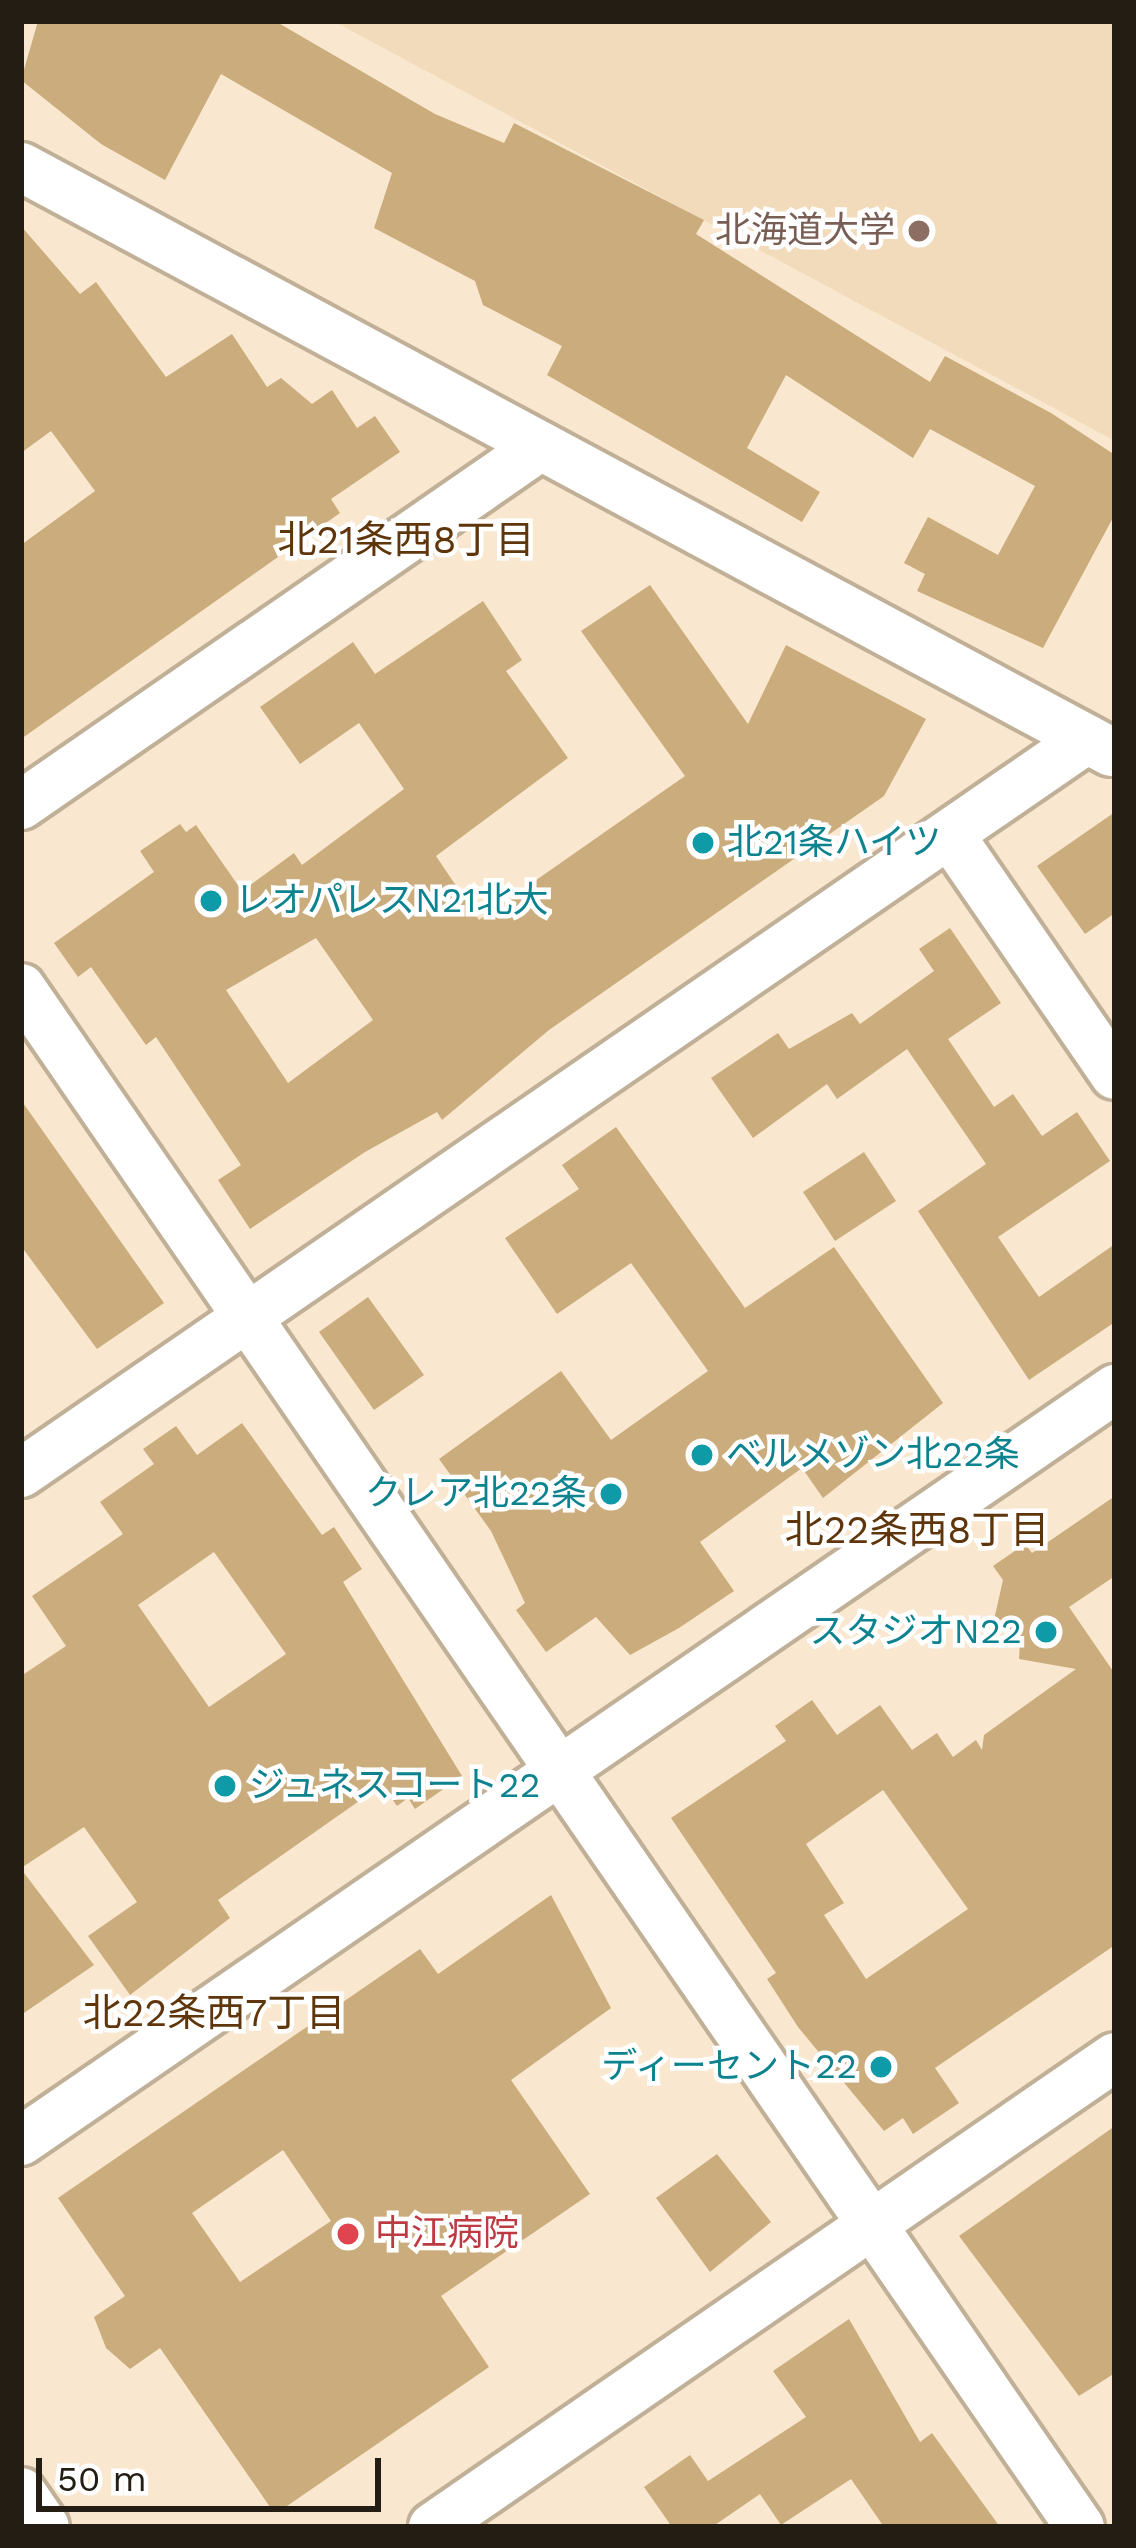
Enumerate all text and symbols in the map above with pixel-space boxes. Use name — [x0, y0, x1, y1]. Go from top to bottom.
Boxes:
place label: 北海道大学 — [715, 209, 895, 253]
marker: 北海道大学 — [906, 218, 932, 244]
district label: 北21条西8丁目 — [278, 517, 534, 563]
place label: 北21条ハイツ — [727, 821, 942, 865]
marker: 北21条ハイツ — [690, 830, 716, 856]
place label: レオパレスN21北大 — [235, 879, 548, 923]
marker: レオパレスN21北大 — [198, 888, 224, 914]
place label: ベルメゾン北22条 — [726, 1433, 1020, 1477]
marker: ベルメゾン北22条 — [689, 1442, 715, 1468]
place label: クレア北22条 — [365, 1472, 587, 1516]
marker: クレア北22条 — [598, 1481, 624, 1507]
district label: 北22条西8丁目 — [785, 1507, 1049, 1553]
place label: スタジオN22 — [810, 1610, 1022, 1654]
marker: スタジオN22 — [1033, 1619, 1059, 1645]
place label: ジュネスコート22 — [249, 1764, 543, 1808]
marker: ジュネスコート22 — [212, 1773, 238, 1799]
district label: 北22条西7丁目 — [83, 1990, 345, 2036]
place label: ディーセント22 — [599, 2045, 857, 2089]
marker: ディーセント22 — [868, 2054, 894, 2080]
place label: 中江病院 — [375, 2212, 519, 2256]
marker: 中江病院 — [332, 2218, 364, 2250]
scale bar — [42, 2434, 387, 2508]
text: 50 m — [57, 2458, 147, 2500]

